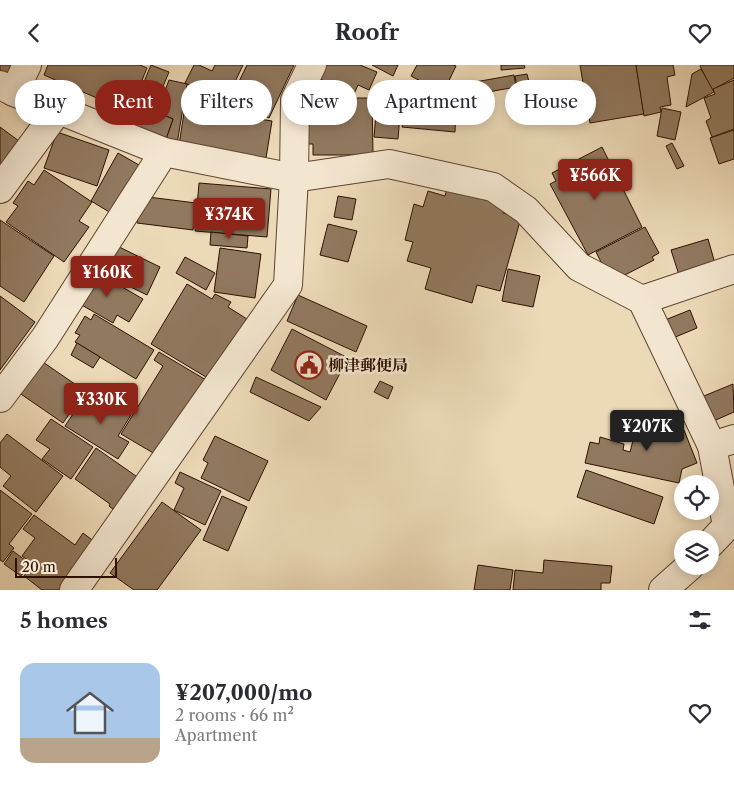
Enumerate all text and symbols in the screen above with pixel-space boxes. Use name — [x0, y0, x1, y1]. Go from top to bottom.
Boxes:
icon: back — [20, 19, 48, 47]
text: Roofr — [335, 19, 399, 46]
icon: heart — [686, 19, 714, 47]
chip: Buy — [15, 80, 85, 125]
chip: Rent — [95, 80, 171, 125]
chip: Filters — [181, 80, 272, 125]
chip: New — [282, 80, 357, 125]
chip: Apartment — [367, 80, 495, 125]
chip: House — [505, 80, 596, 125]
pin: ¥566K — [560, 159, 630, 201]
text: ¥566K — [569, 165, 621, 185]
pin: ¥374K — [194, 197, 264, 240]
text: ¥374K — [204, 204, 254, 224]
pin: ¥160K — [72, 255, 142, 298]
text: ¥160K — [82, 262, 132, 282]
public building icon: 柳津郵便局 — [294, 350, 324, 380]
place label: 柳津郵便局 — [328, 355, 408, 375]
pin: ¥330K — [66, 383, 136, 425]
text: ¥330K — [75, 389, 127, 409]
pin: ¥207K — [612, 409, 682, 452]
text: ¥207K — [621, 416, 673, 436]
map controls — [674, 475, 719, 575]
button: locate — [674, 475, 719, 520]
button: layers — [674, 530, 719, 575]
scale bar — [15, 555, 118, 578]
text: 20 m — [22, 558, 56, 576]
icon: filters — [686, 606, 714, 634]
text: 5 homes — [20, 608, 108, 633]
text: ¥207,000/mo — [175, 680, 312, 705]
icon: home — [60, 683, 120, 743]
icon: heart — [686, 699, 714, 727]
text: 2 rooms · 66 m² — [175, 705, 294, 725]
text: Apartment — [175, 725, 257, 745]

